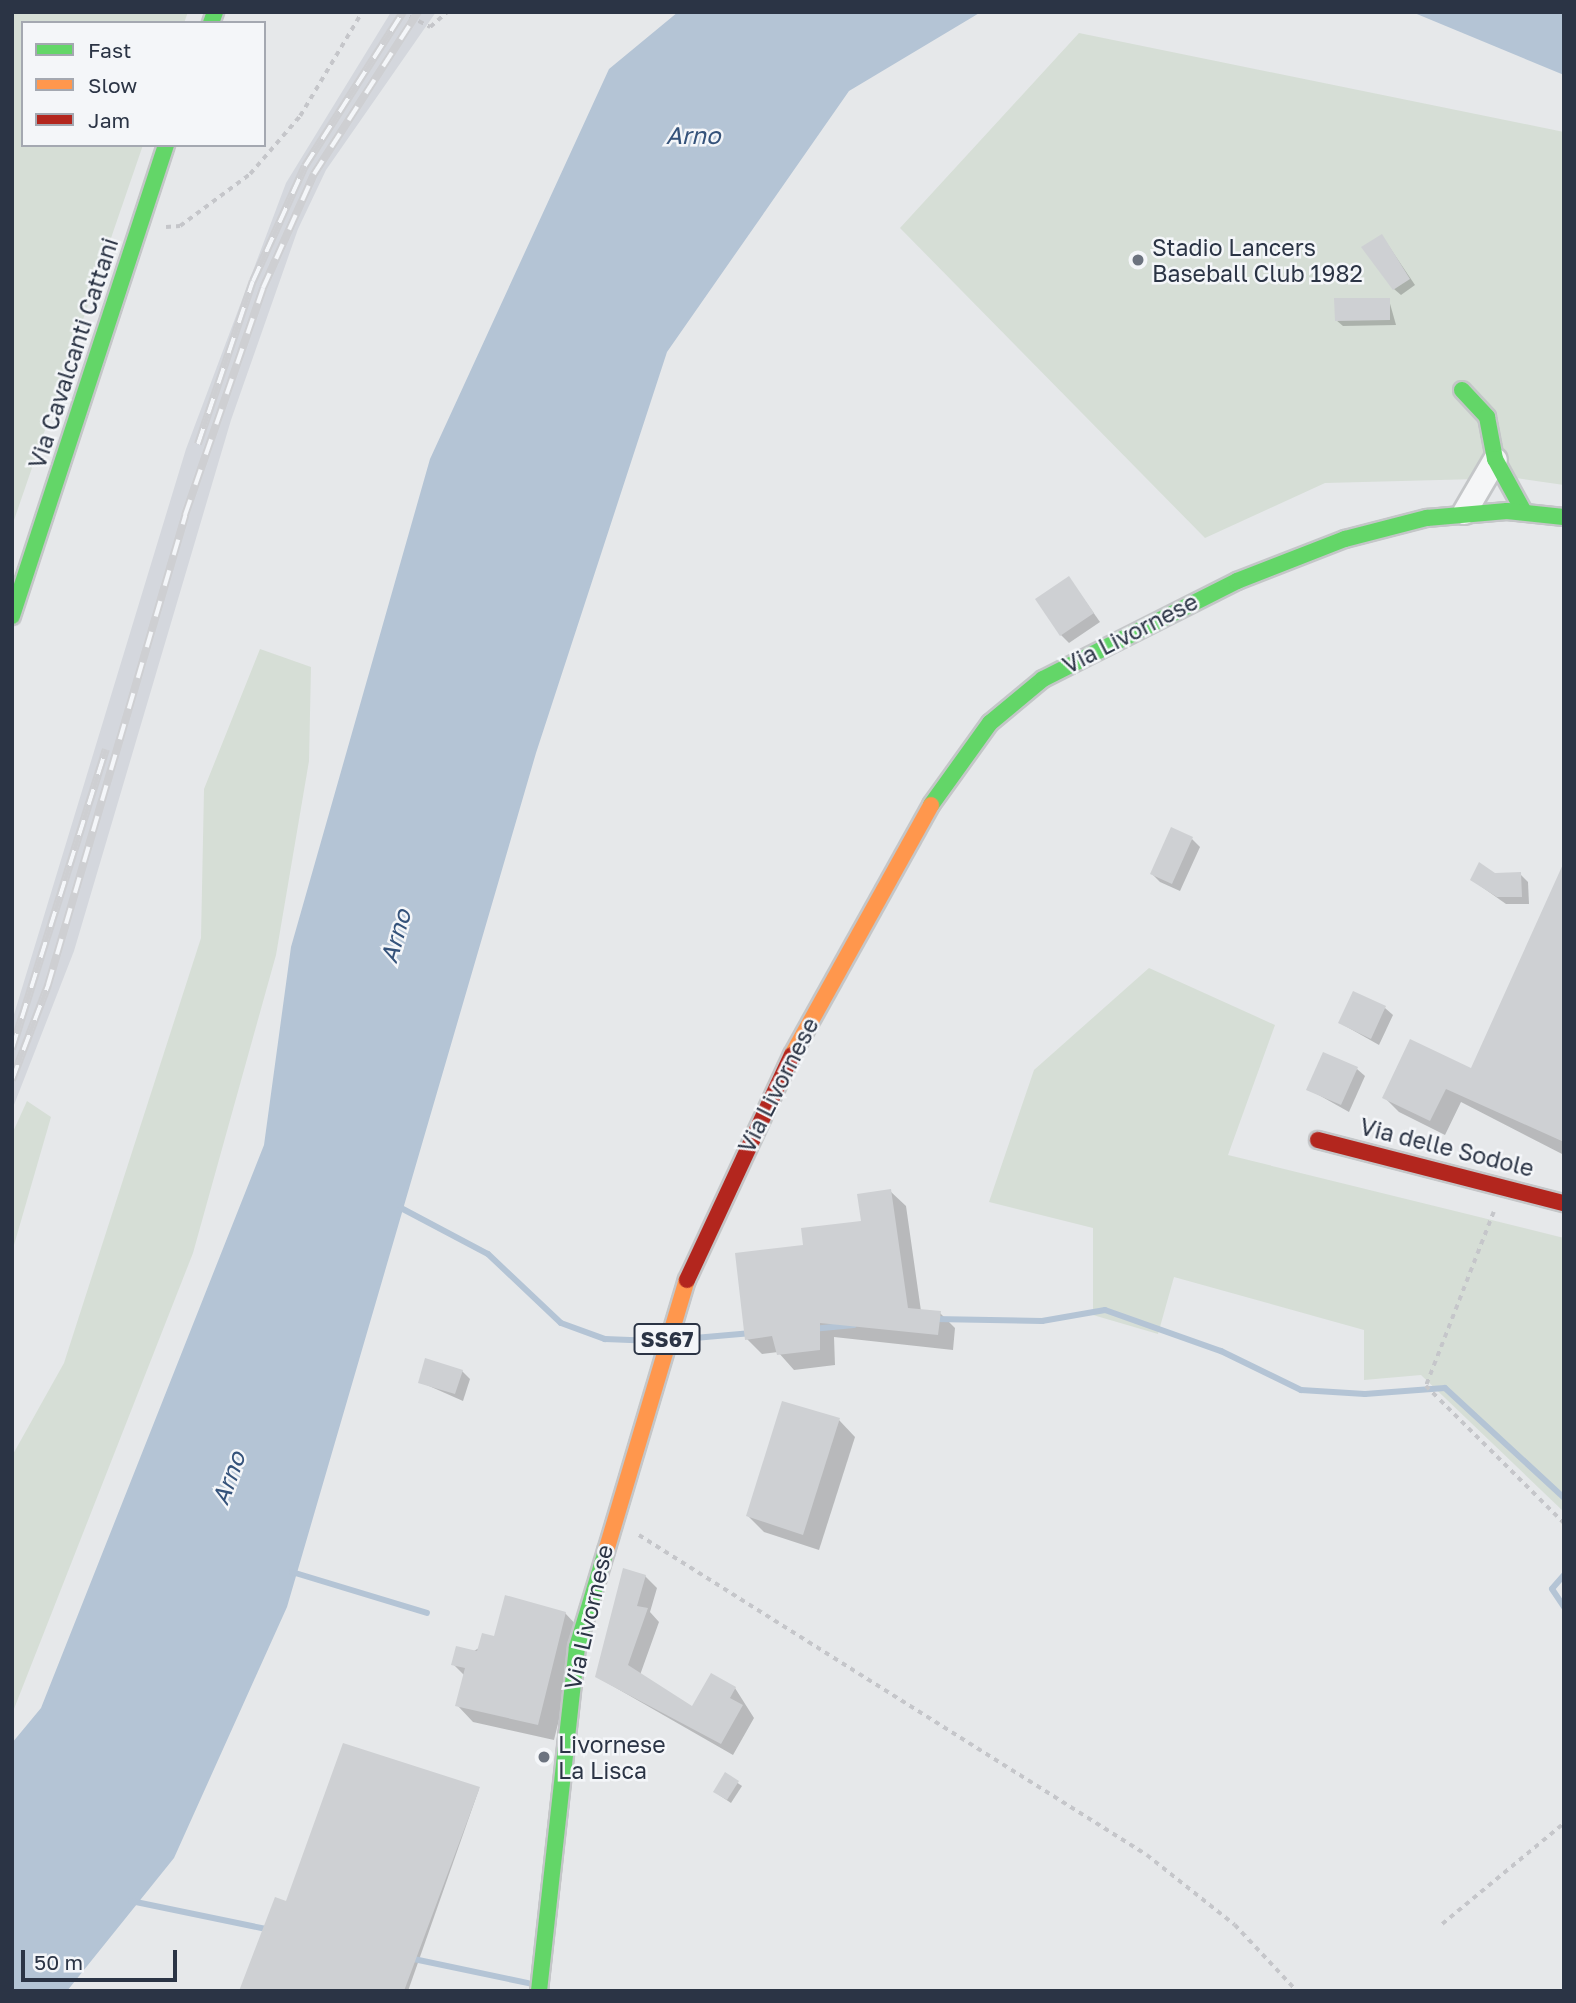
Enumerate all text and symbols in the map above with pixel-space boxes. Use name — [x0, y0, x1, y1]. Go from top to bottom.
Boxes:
legend — [21, 21, 266, 147]
text: Fast — [88, 37, 131, 63]
text: Slow — [88, 72, 137, 98]
text: Jam — [88, 107, 130, 133]
water label: Arno — [666, 121, 720, 149]
place label: Stadio Lancers Baseball Club 1982 — [1152, 233, 1363, 287]
street label: Via Cavalcanti Cattani — [23, 234, 123, 472]
marker: Stadio Lancers Baseball Club 1982 — [1130, 252, 1146, 268]
street label: Via Livornese — [1058, 587, 1202, 679]
water label: Arno — [374, 906, 416, 966]
street label: Via Livornese — [732, 1013, 824, 1157]
street label: Via delle Sodole — [1357, 1112, 1537, 1182]
road number: SS67 — [632, 1322, 702, 1356]
water label: Arno — [205, 1447, 251, 1509]
street label: Via Livornese — [558, 1542, 618, 1692]
place label: Livornese La Lisca — [558, 1730, 665, 1784]
marker: Livornese La Lisca — [536, 1749, 552, 1765]
scale bar — [24, 1937, 180, 1981]
text: 50 m — [34, 1949, 83, 1975]

